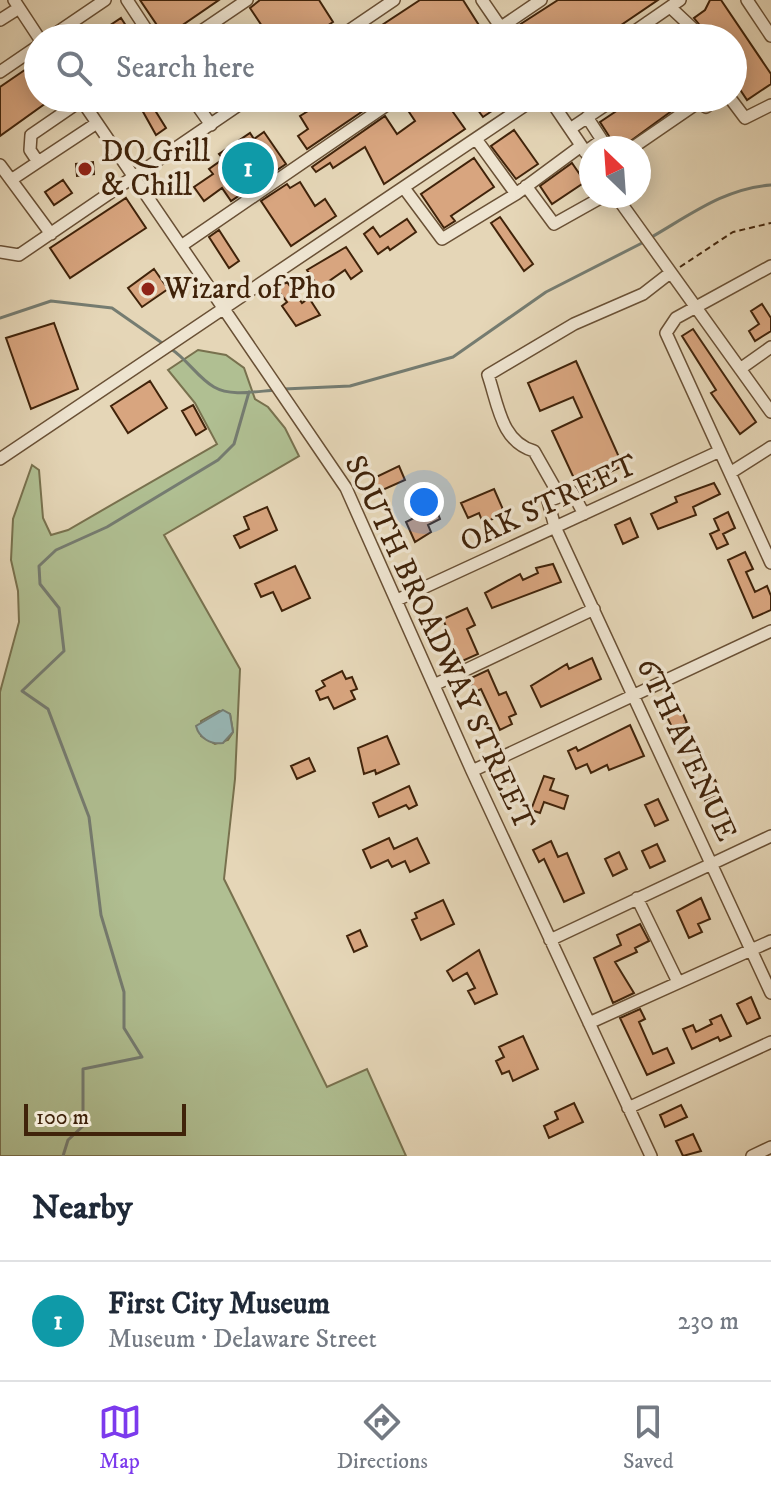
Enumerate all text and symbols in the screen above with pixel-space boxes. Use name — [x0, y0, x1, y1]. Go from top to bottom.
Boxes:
search box — [24, 24, 747, 112]
icon: search — [52, 46, 96, 90]
text: Search here — [116, 50, 255, 87]
place label: DQ Grill & Chill — [101, 134, 210, 205]
north arrow — [579, 136, 651, 208]
pin: 1 — [222, 138, 274, 198]
marker: DQ Grill & Chill — [76, 160, 94, 178]
place label: Wizard of Pho — [163, 271, 336, 308]
marker: Wizard of Pho — [139, 280, 157, 298]
street label: OAK STREET — [455, 447, 644, 561]
street label: SOUTH BROADWAY STREET — [336, 450, 542, 836]
your location — [404, 482, 444, 522]
street label: 6TH AVENUE — [627, 653, 745, 847]
scale bar — [24, 1100, 186, 1136]
text: 100 m — [36, 1104, 89, 1131]
text: Nearby — [32, 1187, 133, 1229]
text: First City Museum — [108, 1286, 330, 1323]
text: 1 — [53, 1305, 63, 1338]
text: 230 m — [677, 1305, 739, 1338]
text: Museum · Delaware Street — [108, 1323, 377, 1356]
tab: Map — [98, 1400, 142, 1475]
tab: Directions — [337, 1400, 428, 1475]
tab: Saved — [623, 1400, 673, 1475]

